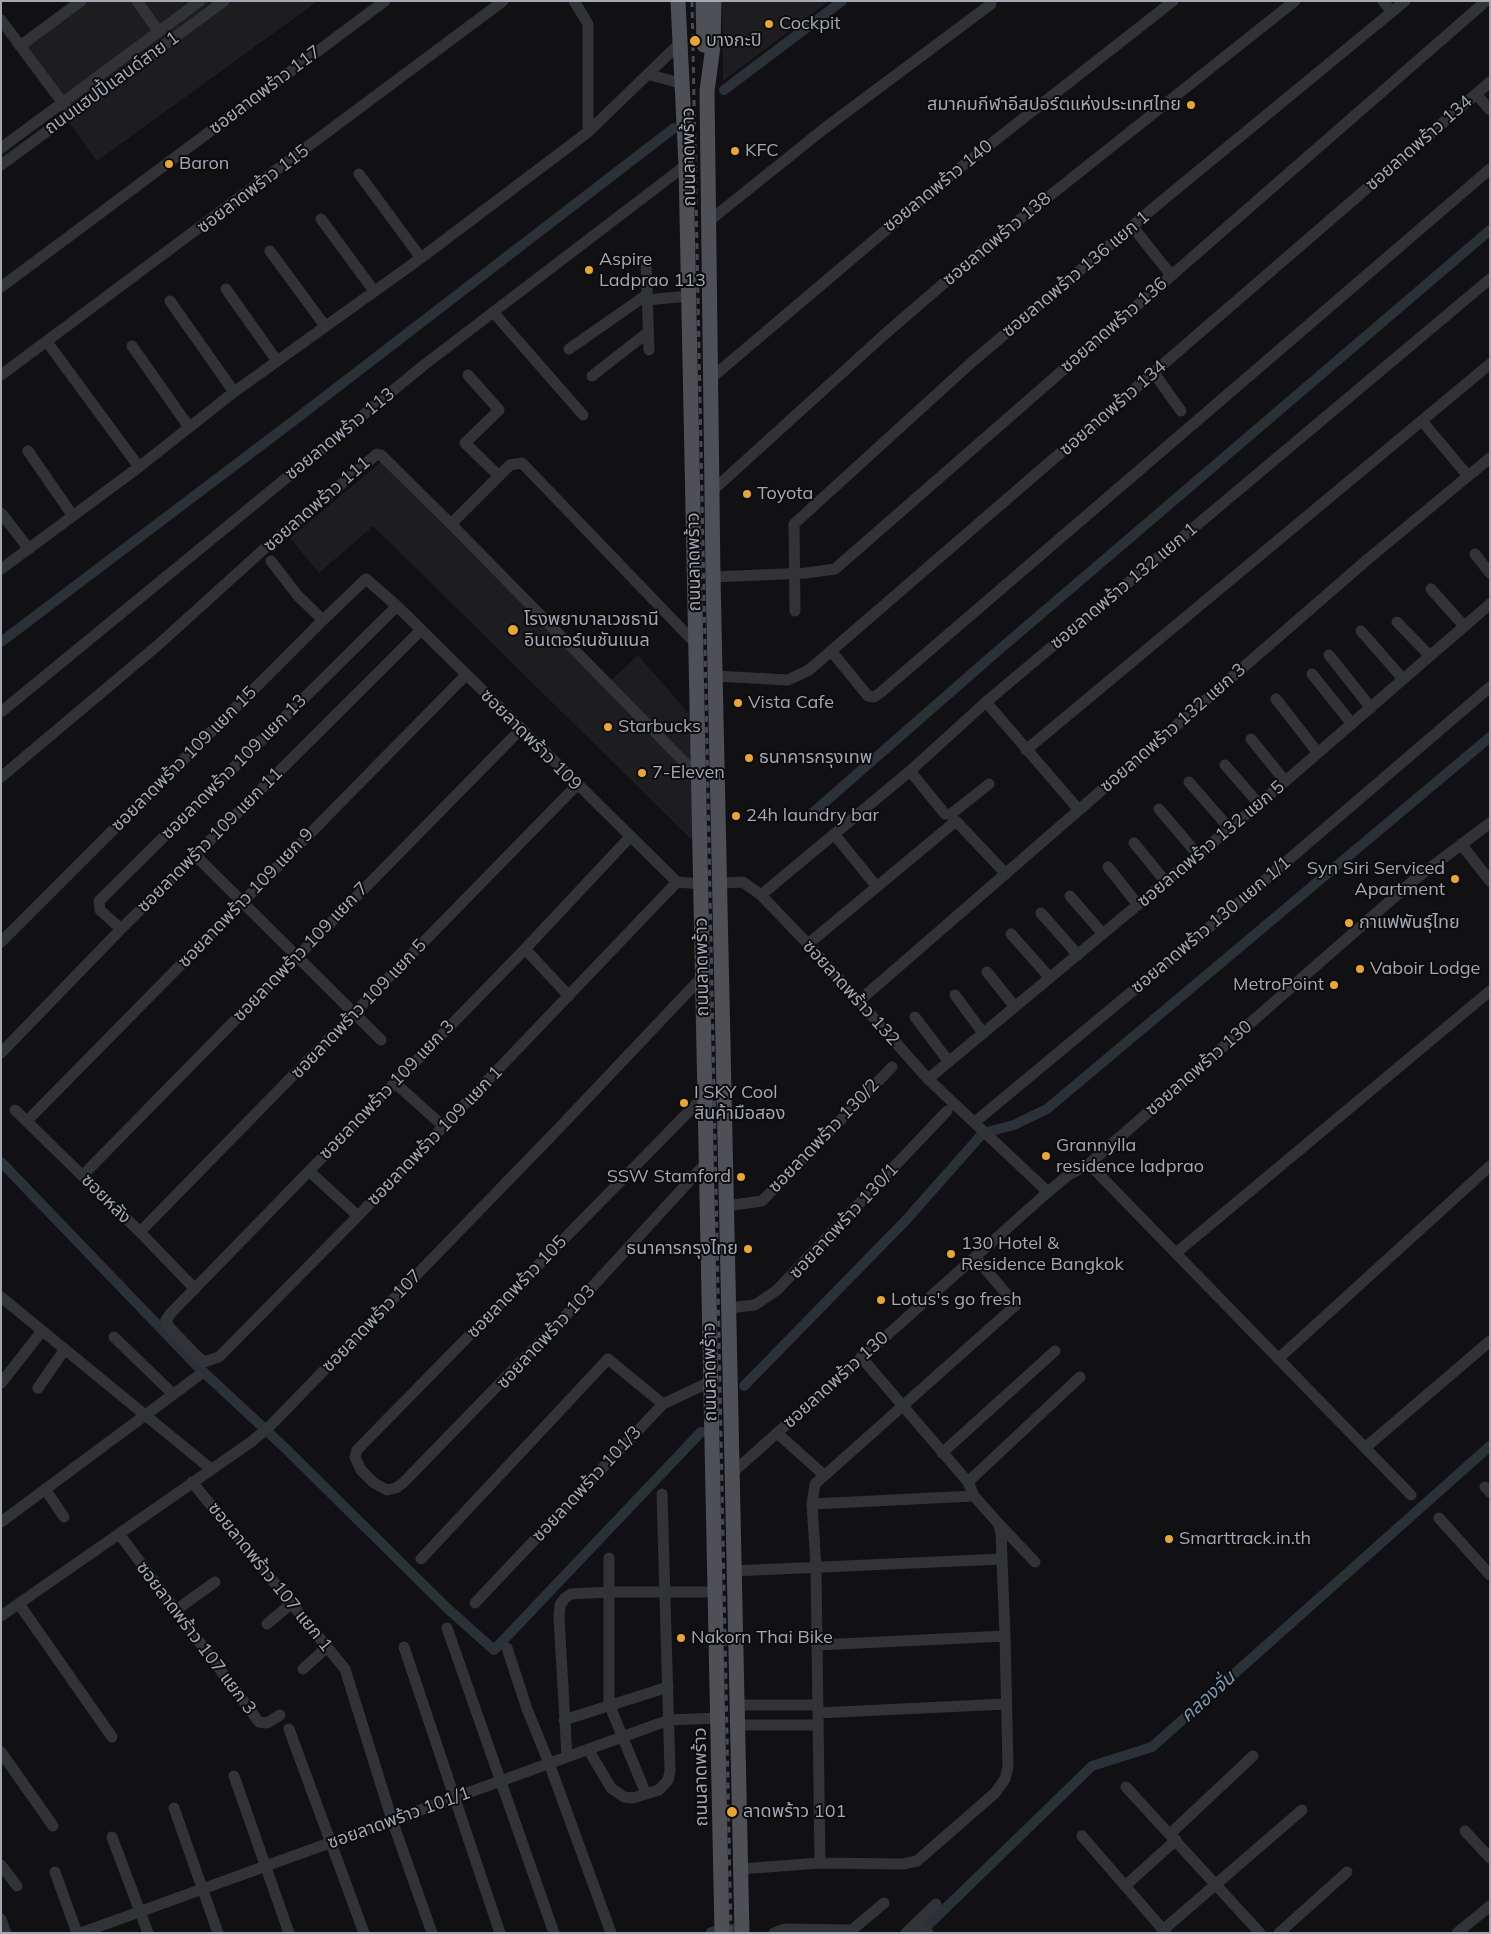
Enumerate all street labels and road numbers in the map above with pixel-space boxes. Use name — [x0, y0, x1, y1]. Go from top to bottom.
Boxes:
street label: ถนนแฮปปี้แลนด์สาย 1 — [41, 27, 183, 139]
street label: ซอยลาดพร้าว 117 — [205, 41, 325, 139]
street label: ซอยลาดพร้าว 134 — [1361, 91, 1477, 195]
street label: ถนนลาดพร้าว — [677, 107, 701, 207]
street label: ซอยลาดพร้าว 140 — [879, 135, 997, 237]
street label: ซอยลาดพร้าว 115 — [193, 140, 313, 238]
street label: ซอยลาดพร้าว 138 — [939, 188, 1055, 290]
street label: ซอยลาดพร้าว 136 แยก 1 — [998, 206, 1154, 342]
street label: ซอยลาดพร้าว 136 — [1056, 273, 1172, 377]
street label: ซอยลาดพร้าว 134 — [1055, 356, 1171, 460]
street label: ซอยลาดพร้าว 113 — [281, 383, 399, 485]
street label: ซอยลาดพร้าว 111 — [259, 452, 375, 556]
street label: ถนนลาดพร้าว — [682, 512, 706, 612]
street label: ซอยลาดพร้าว 132 แยก 1 — [1046, 518, 1202, 654]
street label: ซอยลาดพร้าว 132 แยก 3 — [1096, 659, 1250, 797]
street label: ซอยลาดพร้าว 109 แยก 15 — [107, 682, 261, 836]
street label: ซอยลาดพร้าว 109 — [476, 685, 586, 795]
street label: ซอยลาดพร้าว 109 แยก 13 — [157, 690, 311, 844]
street label: ซอยลาดพร้าว 109 แยก 11 — [133, 763, 287, 917]
street label: ซอยลาดพร้าว 132 แยก 5 — [1133, 776, 1289, 912]
street label: ซอยลาดพร้าว 109 แยก 9 — [174, 824, 318, 972]
street label: ซอยลาดพร้าว 130 แยก 1/1 — [1127, 852, 1295, 998]
street label: ซอยลาดพร้าว 109 แยก 7 — [229, 878, 373, 1026]
street label: ถนนลาดพร้าว — [690, 917, 714, 1017]
street label: ซอยลาดพร้าว 109 แยก 5 — [287, 935, 431, 1083]
street label: ซอยลาดพร้าว 132 — [798, 936, 904, 1050]
street label: ซอยลาดพร้าว 109 แยก 3 — [315, 1016, 459, 1164]
street label: ซอยลาดพร้าว 130 — [1141, 1016, 1257, 1120]
street label: ซอยลาดพร้าว 109 แยก 1 — [363, 1062, 507, 1210]
street label: ซอยลาดพร้าว 130/2 — [764, 1074, 884, 1198]
street label: ซอยลาดพร้าว 130/1 — [785, 1159, 903, 1283]
street label: ซอยหลัง — [77, 1170, 135, 1228]
street label: ซอยลาดพร้าว 105 — [463, 1231, 571, 1343]
street label: ซอยลาดพร้าว 107 — [318, 1265, 426, 1377]
street label: ซอยลาดพร้าว 103 — [492, 1281, 600, 1393]
street label: ถนนลาดพร้าว — [698, 1322, 722, 1422]
street label: ซอยลาดพร้าว 130 — [779, 1327, 893, 1433]
street label: ซอยลาดพร้าว 101/3 — [528, 1422, 646, 1546]
street label: ซอยลาดพร้าว 107 แยก 1 — [203, 1498, 337, 1656]
street label: ซอยลาดพร้าว 107 แยก 3 — [132, 1557, 260, 1719]
street label: ถนนลาดพร้าว — [689, 1727, 713, 1827]
street label: ซอยลาดพร้าว 101/1 — [325, 1782, 473, 1854]

